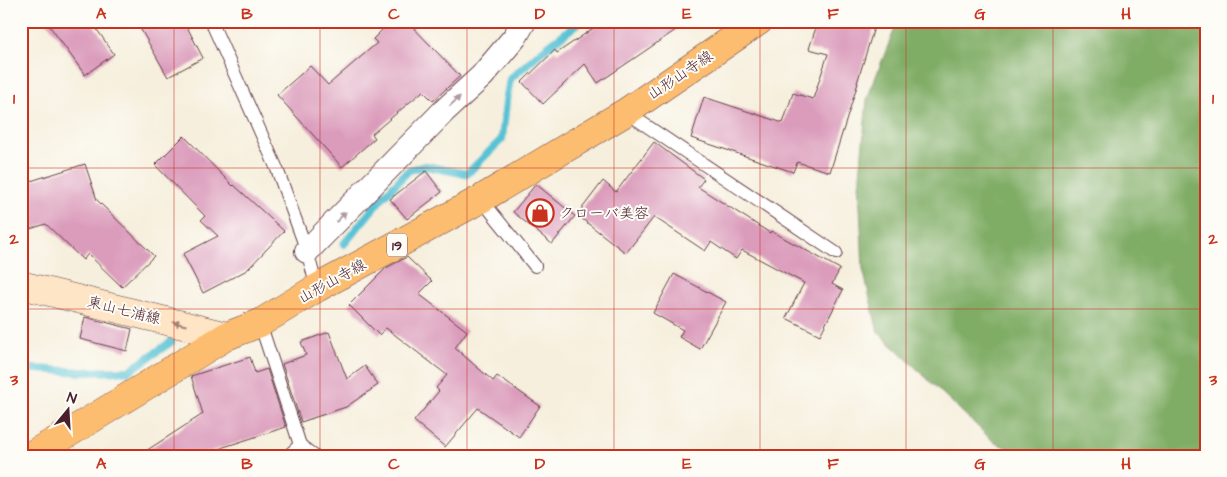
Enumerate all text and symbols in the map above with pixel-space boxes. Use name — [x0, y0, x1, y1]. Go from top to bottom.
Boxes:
text: A — [96, 3, 107, 25]
text: B — [241, 3, 253, 25]
text: C — [388, 3, 400, 25]
text: D — [535, 3, 546, 25]
text: E — [682, 3, 692, 25]
text: F — [827, 3, 839, 25]
text: G — [974, 3, 986, 25]
text: H — [1121, 3, 1131, 25]
street label: 山形山寺線 — [643, 46, 717, 105]
text: 1 — [13, 88, 16, 110]
text: 1 — [1212, 88, 1215, 110]
one-way arrow — [449, 95, 461, 107]
shop icon: クローバ美容 — [525, 198, 555, 228]
place label: クローバ美容 — [559, 203, 649, 224]
one-way arrow — [335, 211, 347, 223]
text: 2 — [8, 228, 19, 250]
text: 2 — [1207, 228, 1218, 250]
road number: 19 — [387, 234, 407, 256]
street label: 山形山寺線 — [294, 254, 370, 309]
street label: 東山七浦線 — [85, 291, 163, 330]
one-way arrow — [172, 320, 187, 328]
text: 3 — [9, 369, 19, 391]
text: 3 — [1208, 369, 1218, 391]
north arrow — [42, 384, 92, 434]
text: N — [64, 388, 79, 410]
text: A — [96, 453, 107, 475]
text: B — [241, 453, 253, 475]
text: C — [388, 453, 400, 475]
text: D — [535, 453, 546, 475]
text: E — [682, 453, 692, 475]
text: F — [827, 453, 839, 475]
text: G — [974, 453, 986, 475]
text: H — [1121, 453, 1131, 475]

